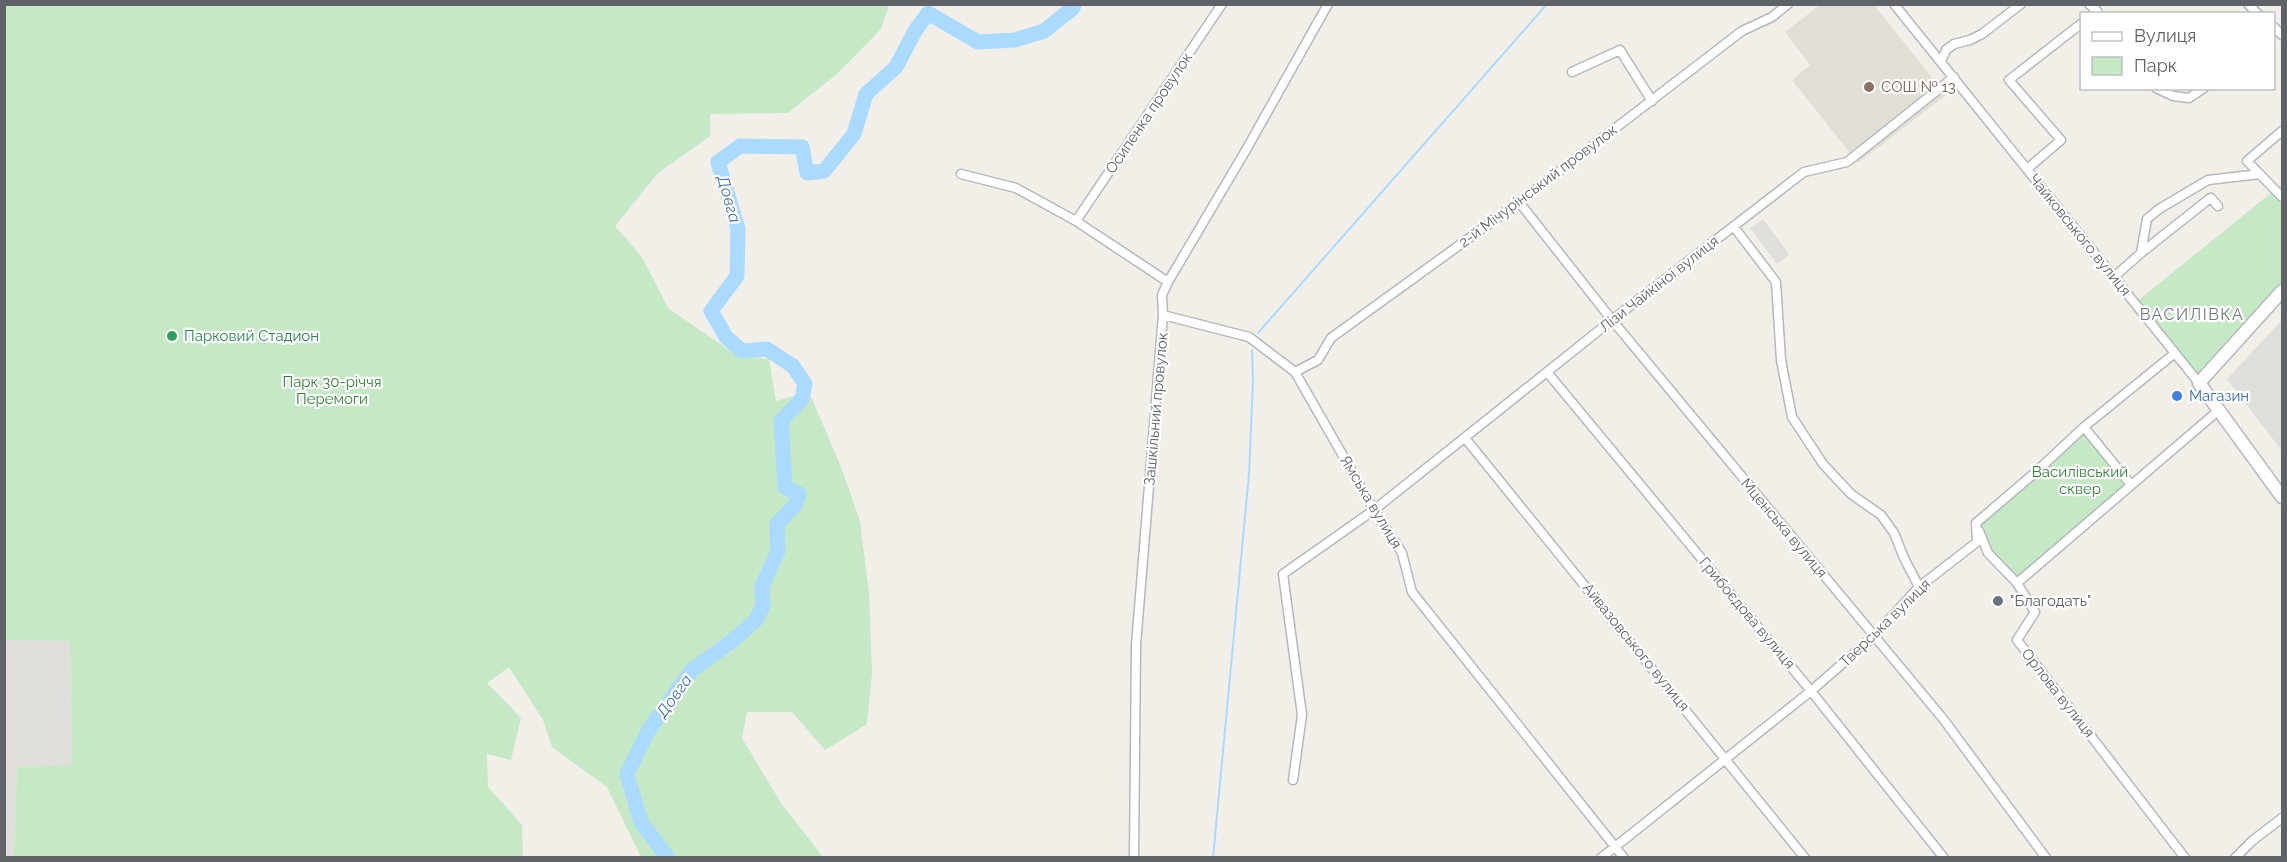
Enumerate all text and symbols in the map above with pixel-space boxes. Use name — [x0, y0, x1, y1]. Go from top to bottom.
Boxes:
legend — [2080, 12, 2275, 90]
text: Вулиця — [2134, 25, 2196, 46]
street label: Осипенка провулок — [1102, 49, 1196, 177]
text: Парк — [2134, 55, 2177, 76]
place label: СОШ № 13 — [1881, 78, 1956, 96]
marker: СОШ № 13 — [1862, 80, 1876, 94]
street label: 2-й Мічурінський провулок — [1455, 120, 1621, 251]
street label: Чайковського вулиця — [2025, 170, 2135, 300]
water label: Довга — [713, 172, 745, 225]
street label: Лізи Чайкіної вулиця — [1596, 232, 1722, 336]
district label: ВАСИЛІВКА — [2140, 305, 2244, 324]
place label: Парковий Стадион — [184, 327, 319, 345]
marker: Парковий Стадион — [165, 329, 179, 343]
street label: Зашкільний провулок — [1140, 331, 1172, 486]
park label: Парк 30-річчя Перемоги — [282, 373, 382, 408]
place label: Магазин — [2189, 387, 2249, 405]
marker: Магазин — [2170, 389, 2184, 403]
street label: Ямська вулиця — [1336, 452, 1406, 552]
park label: Василівський сквер — [2032, 463, 2128, 498]
street label: Мценська вулиця — [1737, 474, 1831, 582]
street label: Грибоєдова вулиця — [1695, 554, 1799, 672]
street label: Тверська вулиця — [1836, 575, 1934, 671]
street label: Айвазовського вулиця — [1579, 579, 1693, 715]
place label: "Благодать" — [2010, 592, 2091, 610]
marker: "Благодать" — [1991, 594, 2005, 608]
street label: Орлова вулиця — [2018, 645, 2098, 741]
water label: Довга — [652, 671, 696, 722]

